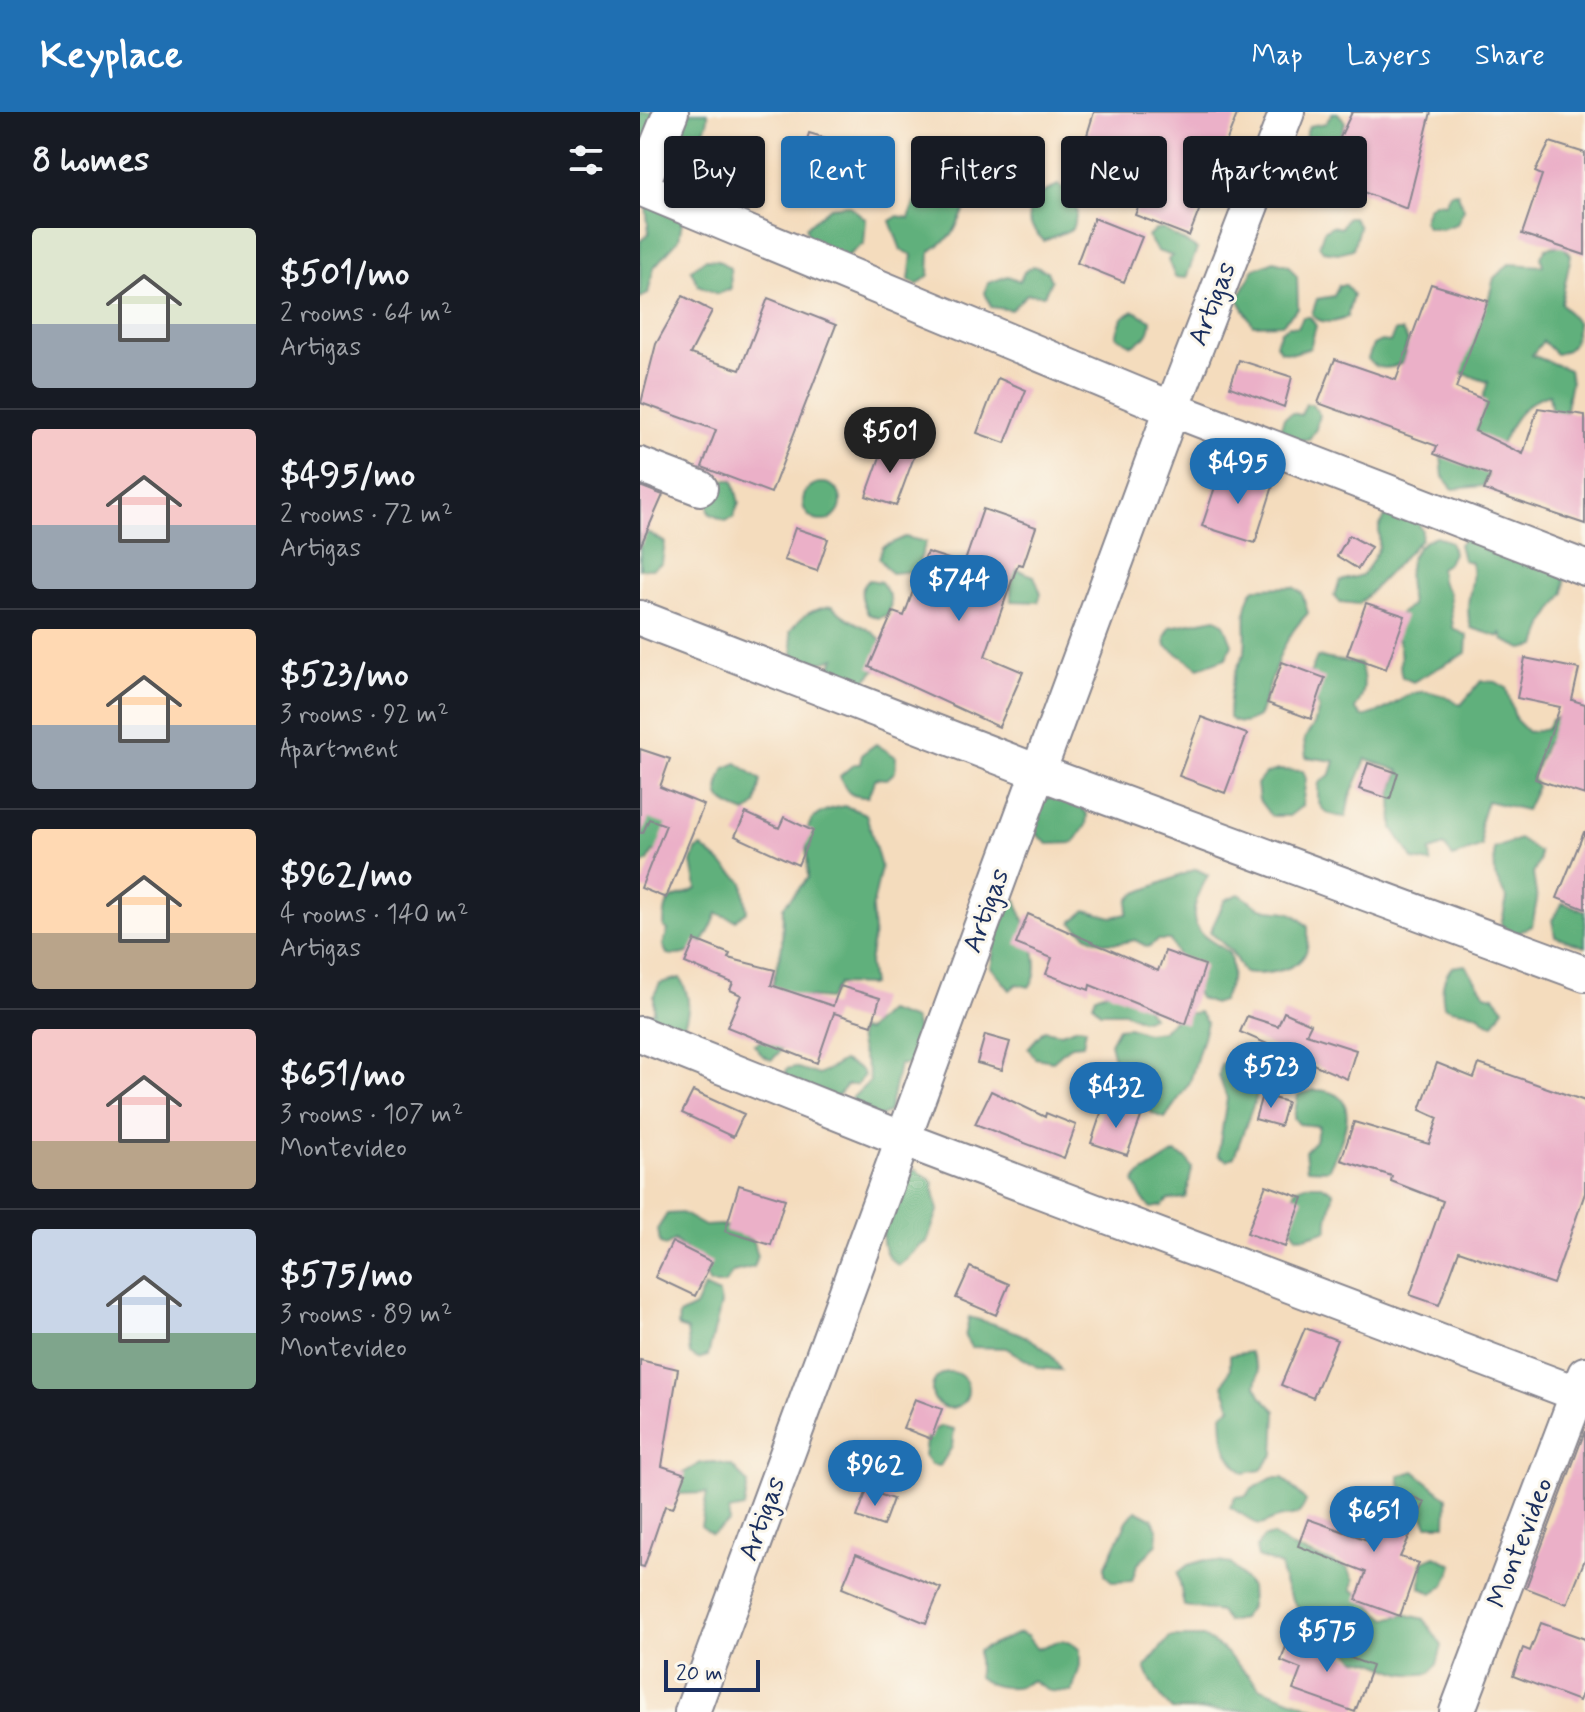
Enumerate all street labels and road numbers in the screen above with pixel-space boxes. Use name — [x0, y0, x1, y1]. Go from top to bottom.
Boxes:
street label: Artigas — [1180, 257, 1246, 351]
street label: Artigas — [955, 864, 1019, 958]
street label: Artigas — [731, 1472, 795, 1566]
street label: Montevideo — [1479, 1473, 1563, 1613]

